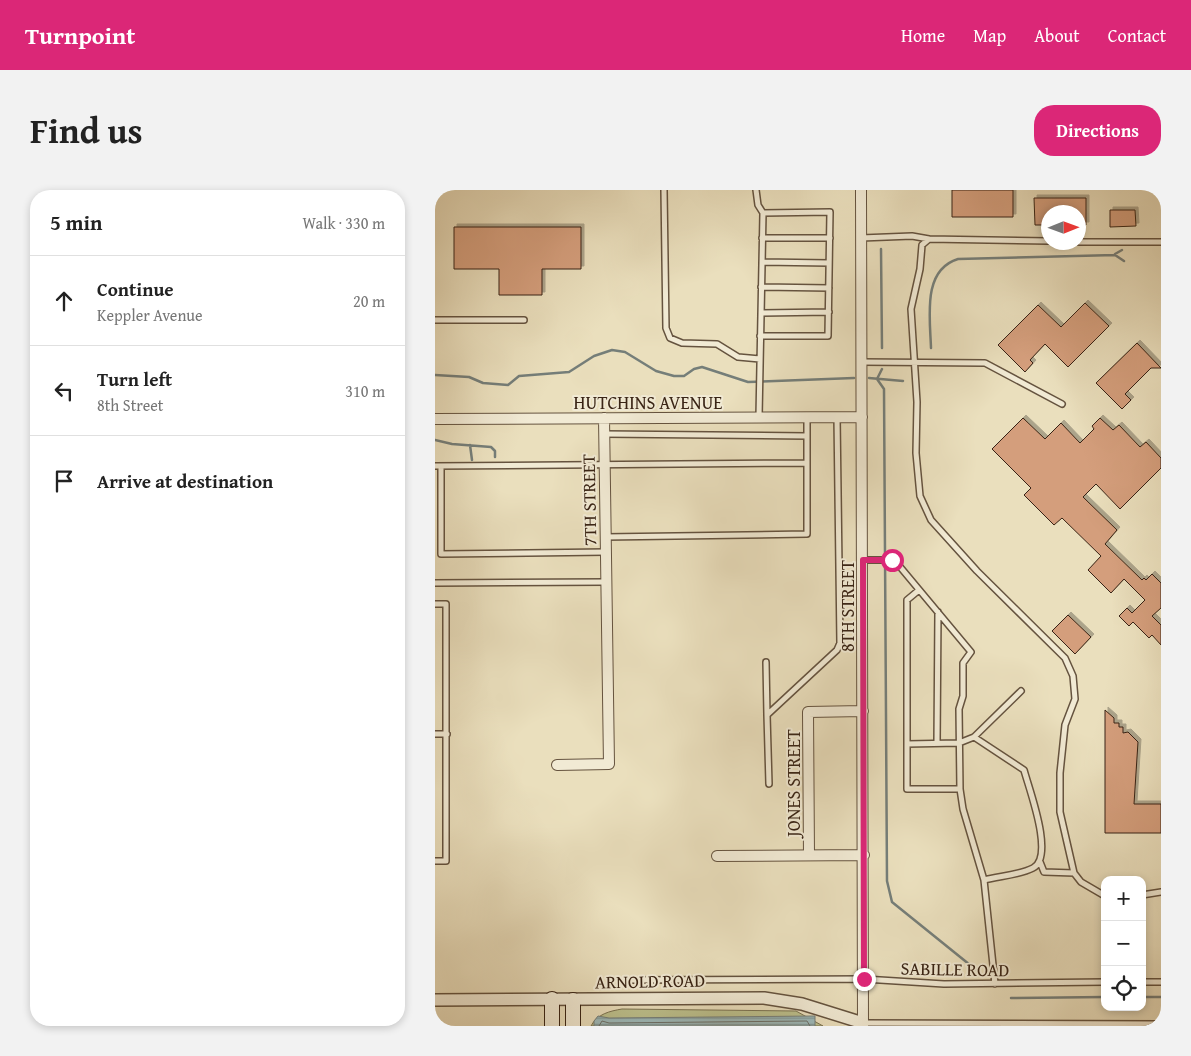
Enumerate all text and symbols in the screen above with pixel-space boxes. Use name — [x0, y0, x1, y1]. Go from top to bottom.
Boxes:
text: Turnpoint — [25, 18, 135, 53]
text: Home — [901, 22, 945, 49]
text: Map — [973, 22, 1006, 49]
text: About — [1034, 22, 1080, 49]
text: Contact — [1108, 22, 1166, 49]
text: Find us — [30, 105, 143, 156]
button: Directions — [1034, 105, 1161, 156]
north arrow — [1041, 205, 1086, 250]
text: 5 min — [50, 207, 102, 238]
text: Walk · 330 m — [302, 211, 385, 235]
text: Continue — [97, 275, 174, 303]
icon: ahead — [50, 287, 78, 315]
text: 20 m — [353, 289, 385, 313]
text: Keppler Avenue — [97, 303, 203, 327]
text: Turn left — [97, 365, 172, 393]
icon: left — [50, 377, 78, 405]
text: 310 m — [345, 379, 385, 403]
street label: HUTCHINS AVENUE — [574, 389, 722, 416]
text: 8th Street — [97, 393, 163, 417]
street label: 7TH STREET — [575, 454, 603, 546]
icon: arrive — [50, 467, 78, 495]
text: Arrive at destination — [97, 467, 273, 495]
route start — [881, 549, 904, 572]
street label: 8TH STREET — [834, 560, 861, 652]
street label: JONES STREET — [780, 729, 807, 839]
map controls — [1101, 876, 1146, 1011]
button: + — [1101, 876, 1146, 921]
button: − — [1101, 921, 1146, 966]
street label: SABILLE ROAD — [900, 955, 1010, 983]
button: locate — [1101, 966, 1146, 1011]
street label: ARNOLD ROAD — [595, 967, 705, 995]
route end — [853, 968, 876, 991]

